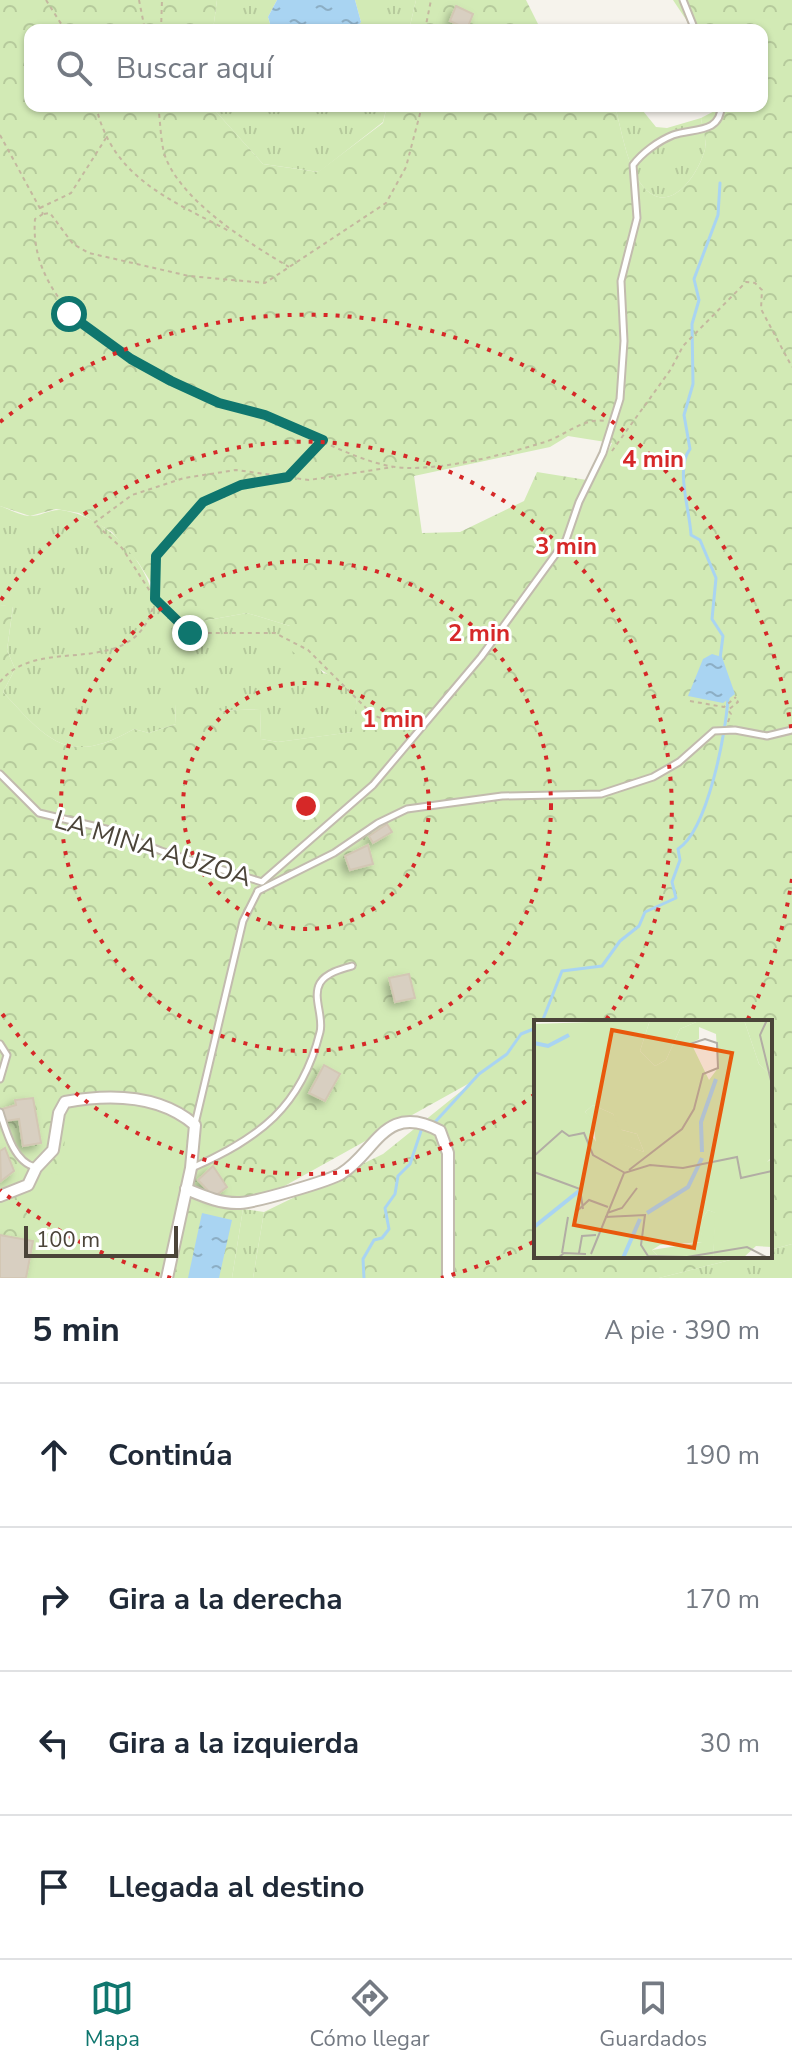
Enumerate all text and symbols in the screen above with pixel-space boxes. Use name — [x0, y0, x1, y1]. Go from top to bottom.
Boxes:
search box — [24, 24, 768, 112]
icon: search — [52, 46, 96, 90]
text: Buscar aquí — [116, 48, 273, 89]
route start — [51, 296, 87, 332]
text: 4 min — [622, 443, 684, 475]
text: 3 min — [535, 530, 597, 562]
route end — [172, 615, 208, 651]
text: 2 min — [448, 617, 510, 649]
text: 1 min — [362, 703, 424, 735]
centre of rings — [292, 792, 320, 820]
street label: LA MINA AUZOA — [50, 802, 256, 895]
inset map — [534, 1020, 772, 1258]
scale bar — [24, 1222, 178, 1258]
text: 100 m — [36, 1225, 100, 1255]
text: 5 min — [32, 1307, 120, 1353]
text: A pie · 390 m — [604, 1313, 760, 1348]
icon: ahead — [32, 1433, 76, 1477]
text: Continúa — [108, 1435, 233, 1476]
text: 190 m — [684, 1438, 760, 1473]
icon: right — [32, 1577, 76, 1621]
text: Gira a la derecha — [108, 1579, 343, 1620]
text: 170 m — [684, 1582, 760, 1617]
icon: left — [32, 1721, 76, 1765]
text: Gira a la izquierda — [108, 1723, 359, 1764]
text: 30 m — [700, 1726, 760, 1761]
icon: arrive — [32, 1865, 76, 1909]
text: Llegada al destino — [108, 1867, 364, 1908]
tab: Mapa — [85, 1976, 140, 2054]
tab: Cómo llegar — [310, 1976, 430, 2054]
tab: Guardados — [599, 1976, 707, 2054]

